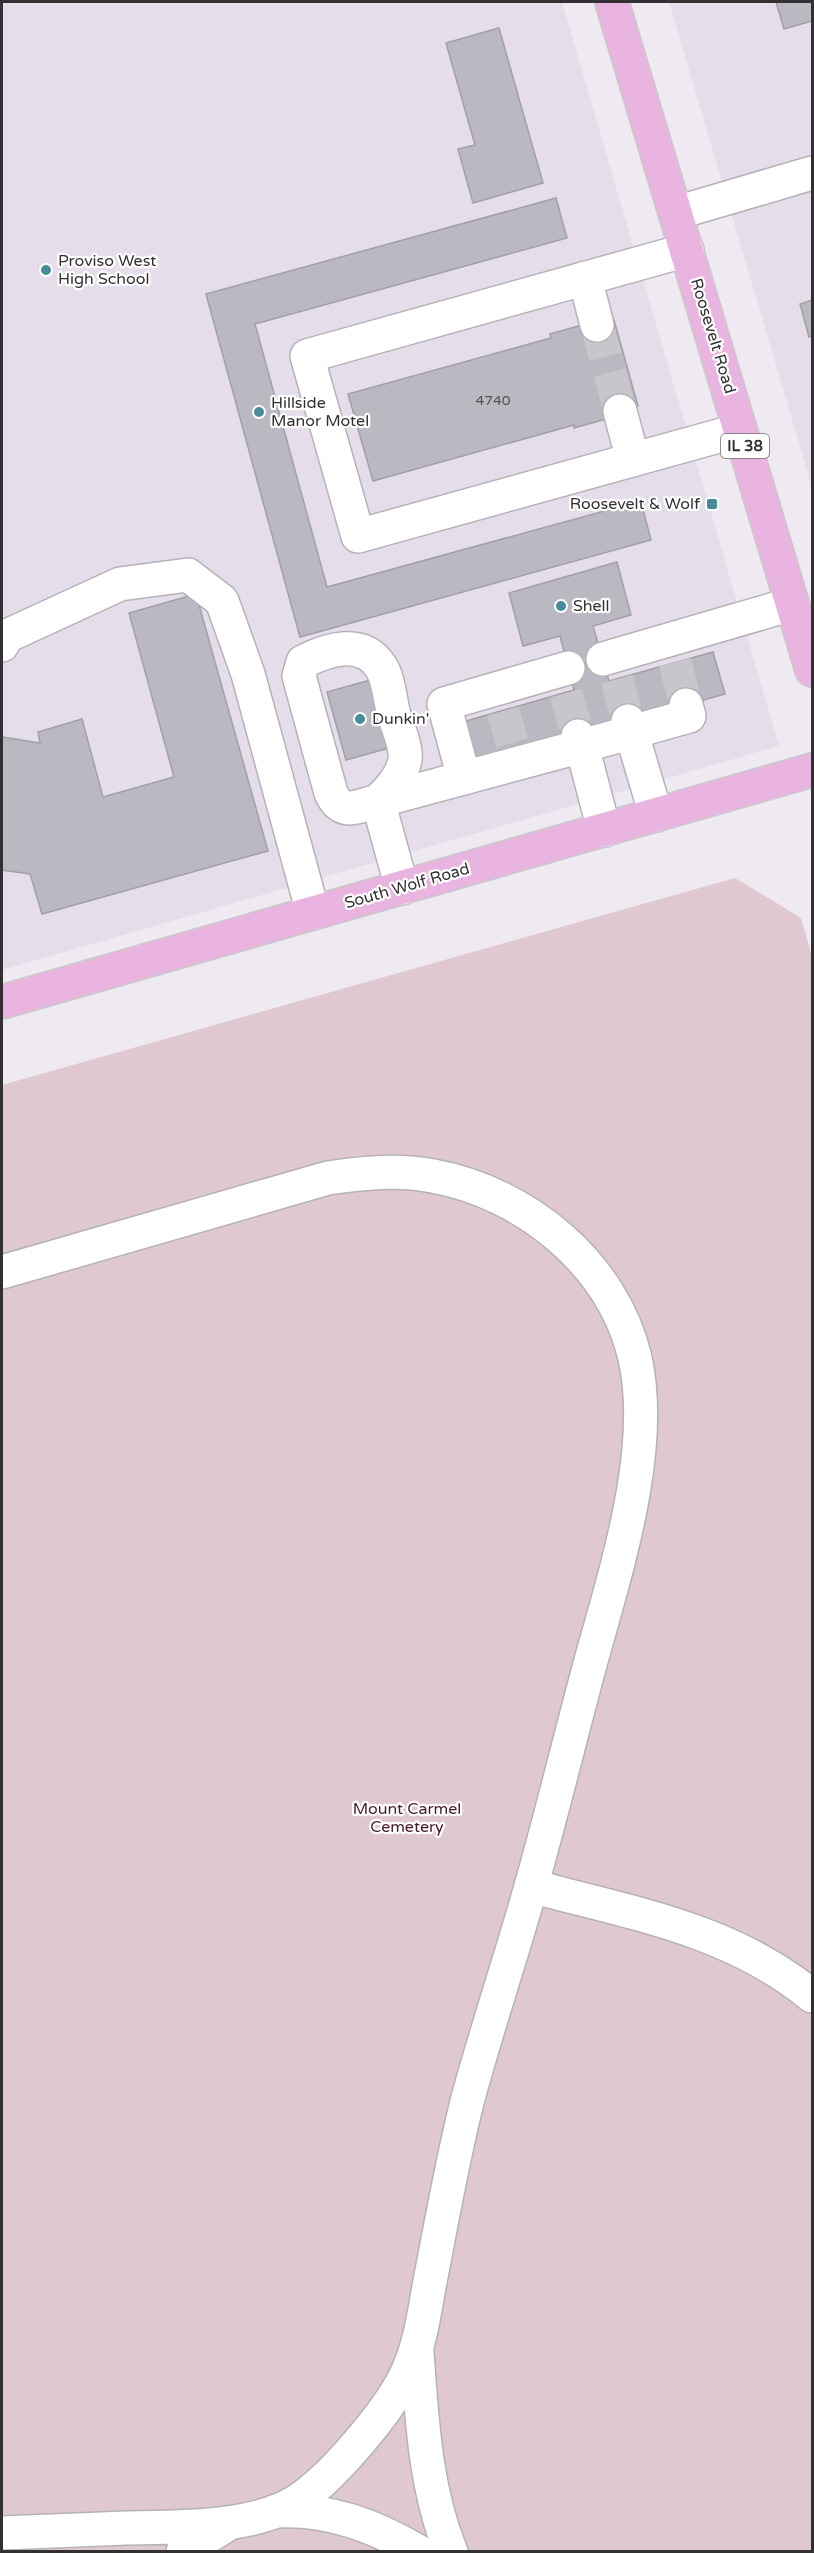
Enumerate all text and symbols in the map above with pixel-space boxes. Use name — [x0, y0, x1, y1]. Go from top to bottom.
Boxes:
place label: Proviso West High School — [58, 251, 156, 289]
marker: Proviso West High School — [39, 263, 53, 277]
street label: Roosevelt Road — [686, 276, 740, 396]
house number: 4740 — [475, 392, 511, 409]
place label: Hillside Manor Motel — [271, 393, 369, 431]
marker: Hillside Manor Motel — [252, 405, 266, 419]
road number: IL 38 — [721, 434, 769, 458]
place label: Roosevelt & Wolf — [570, 494, 701, 514]
marker: Roosevelt & Wolf — [705, 497, 719, 511]
place label: Shell — [573, 596, 610, 616]
marker: Shell — [554, 599, 568, 613]
place label: Dunkin' — [372, 709, 429, 729]
marker: Dunkin' — [353, 712, 367, 726]
street label: South Wolf Road — [342, 859, 472, 913]
park label: Mount Carmel Cemetery — [353, 1799, 461, 1837]

